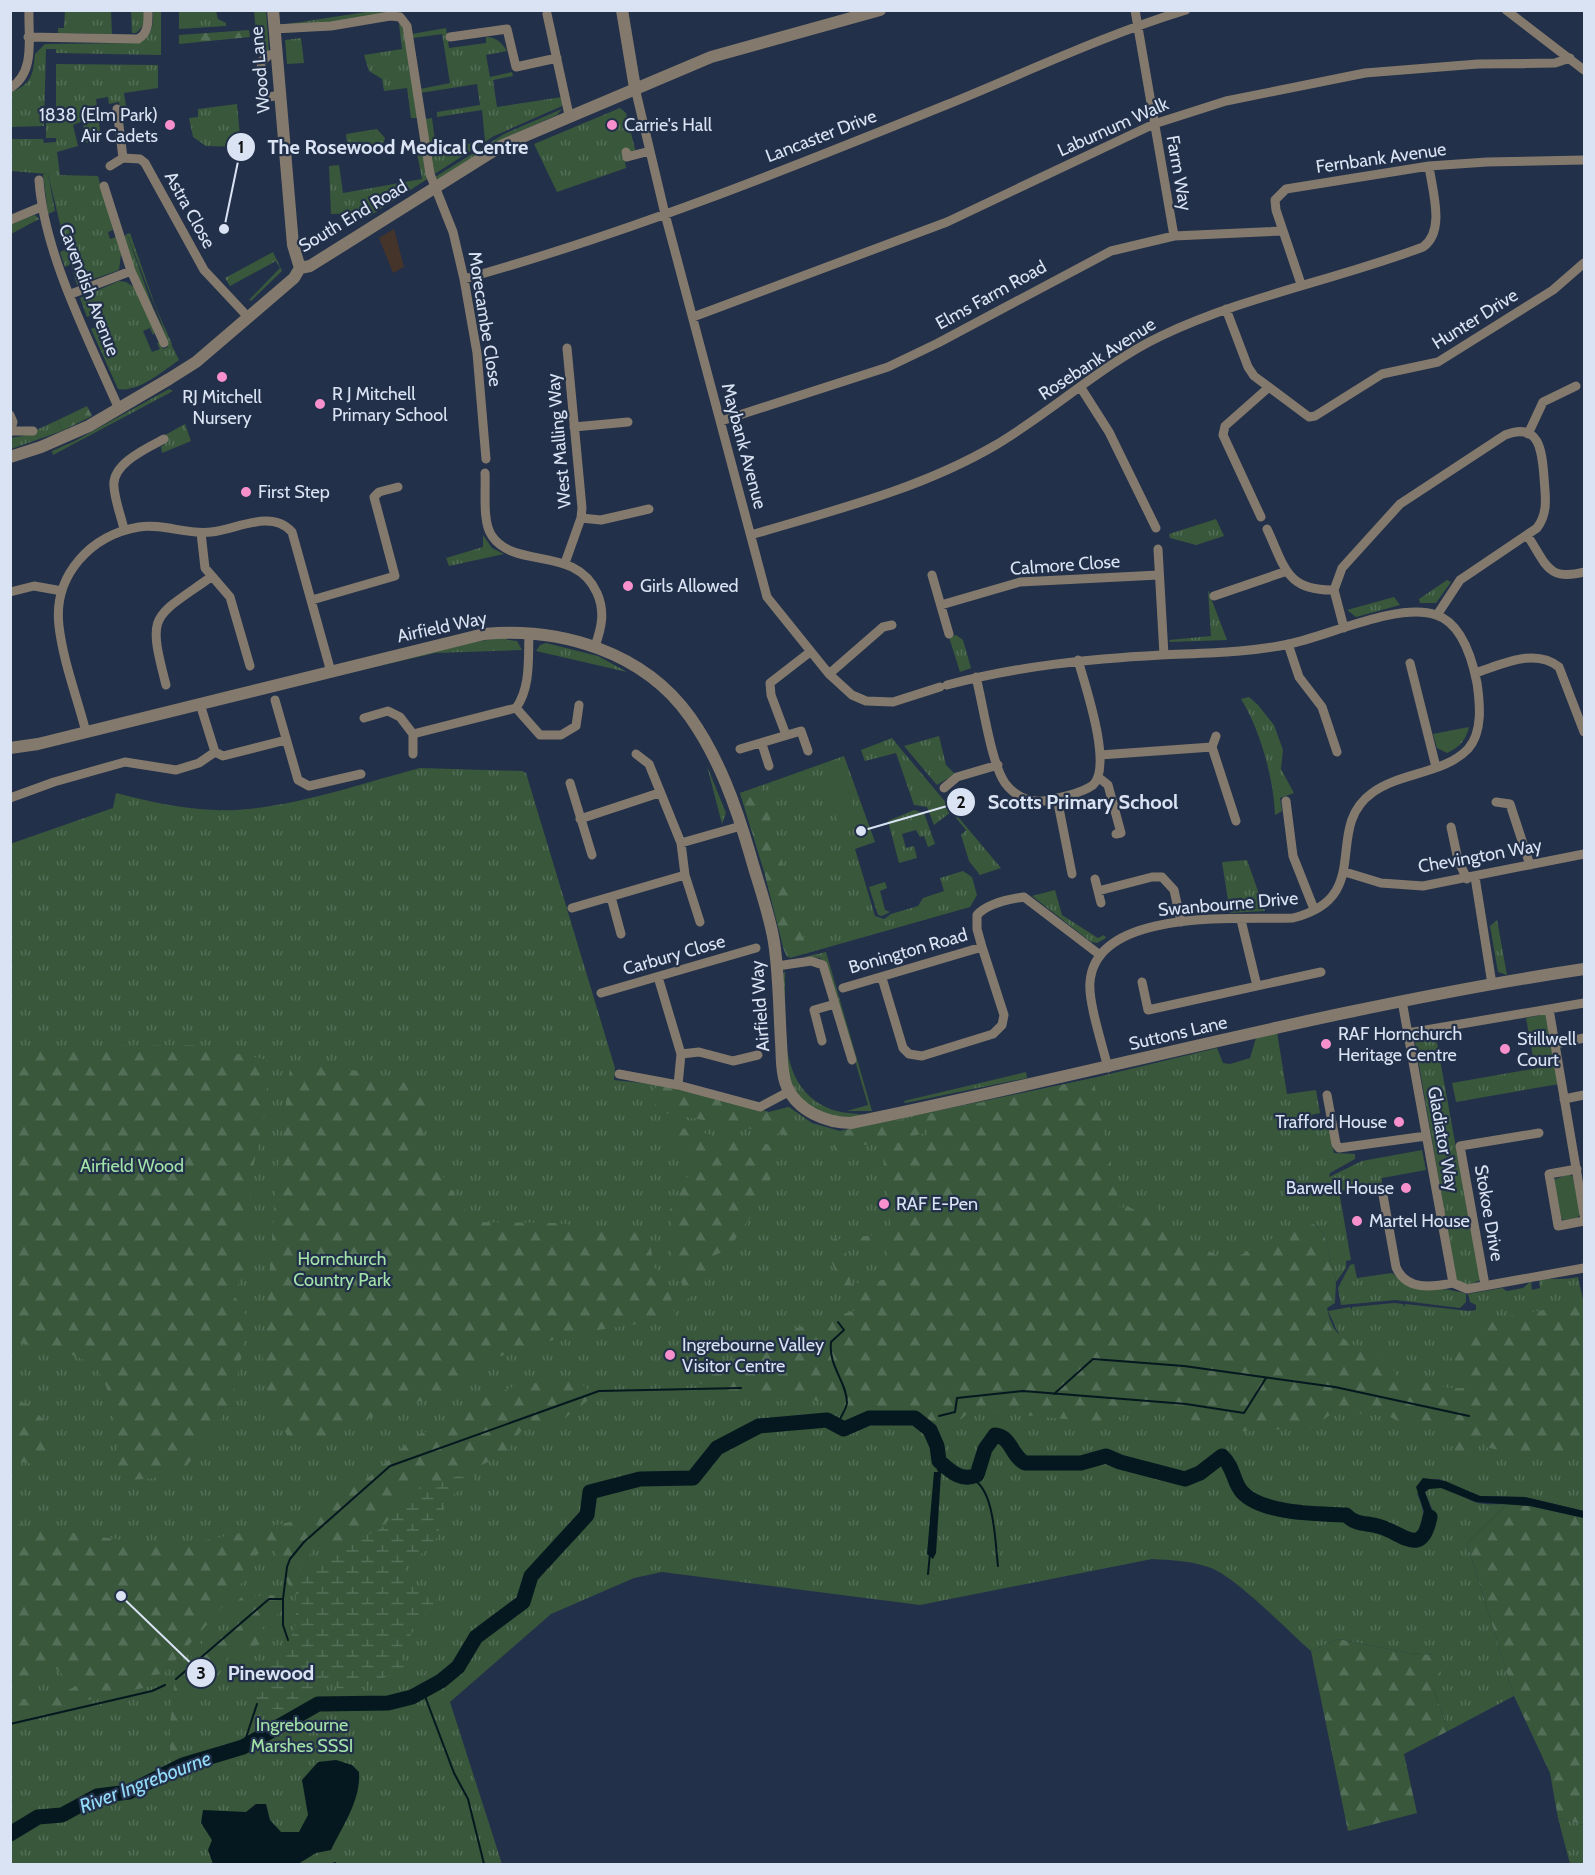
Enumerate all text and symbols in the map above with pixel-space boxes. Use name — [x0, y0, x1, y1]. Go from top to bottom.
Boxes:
street label: Wood Lane — [245, 26, 275, 114]
street label: Laburnum Walk — [1054, 92, 1173, 161]
place label: 1838 (Elm Park) Air Cadets — [39, 104, 158, 147]
street label: Lancaster Drive — [762, 105, 880, 167]
place label: Carrie's Hall — [624, 114, 713, 136]
marker: 1838 (Elm Park) Air Cadets — [163, 118, 177, 132]
marker: Carrie's Hall — [605, 118, 619, 132]
callout: The Rosewood Medical Centre — [226, 128, 540, 166]
street label: Farm Way — [1162, 134, 1196, 212]
text: The Rosewood Medical Centre — [268, 135, 528, 159]
text: 1 — [238, 136, 244, 158]
street label: Fernbank Avenue — [1314, 138, 1448, 178]
street label: Astra Close — [160, 168, 220, 252]
street label: South End Road — [295, 175, 411, 257]
street label: Cavendish Avenue — [54, 221, 124, 359]
street label: Morecambe Close — [463, 250, 507, 388]
street label: Elms Farm Road — [932, 256, 1050, 334]
street label: Hunter Drive — [1428, 284, 1522, 354]
street label: Rosebank Avenue — [1034, 313, 1160, 405]
marker: RJ Mitchell Nursery — [215, 370, 229, 384]
street label: West Malling Way — [542, 373, 576, 509]
street label: Maybank Avenue — [717, 380, 771, 512]
place label: R J Mitchell Primary School — [332, 383, 448, 426]
place label: RJ Mitchell Nursery — [182, 386, 262, 429]
marker: R J Mitchell Primary School — [313, 397, 327, 411]
place label: First Step — [258, 481, 330, 503]
marker: First Step — [239, 485, 253, 499]
street label: Calmore Close — [1009, 550, 1121, 580]
place label: Girls Allowed — [640, 575, 739, 597]
marker: Girls Allowed — [621, 579, 635, 593]
street label: Airfield Way — [395, 607, 489, 647]
callout: Scotts Primary School — [946, 783, 1190, 821]
text: Scotts Primary School — [988, 790, 1178, 814]
text: 2 — [956, 791, 966, 813]
street label: Chevington Way — [1416, 834, 1544, 878]
street label: Swanbourne Drive — [1157, 887, 1299, 921]
street label: Bonington Road — [846, 924, 970, 978]
street label: Carbury Close — [620, 930, 728, 980]
street label: Airfield Way — [746, 960, 774, 1052]
street label: Suttons Lane — [1127, 1011, 1229, 1055]
place label: RAF Hornchurch Heritage Centre — [1338, 1023, 1462, 1066]
place label: Stillwell Court — [1517, 1028, 1577, 1071]
marker: RAF Hornchurch Heritage Centre — [1319, 1037, 1333, 1051]
marker: Stillwell Court — [1498, 1042, 1512, 1056]
street label: Gladiator Way — [1423, 1085, 1463, 1193]
place label: Trafford House — [1275, 1111, 1387, 1133]
marker: Trafford House — [1392, 1115, 1406, 1129]
park label: Airfield Wood — [80, 1155, 184, 1177]
street label: Stokoe Drive — [1470, 1163, 1508, 1263]
place label: Barwell House — [1286, 1177, 1394, 1199]
marker: Barwell House — [1399, 1181, 1413, 1195]
place label: RAF E-Pen — [896, 1193, 978, 1215]
marker: RAF E-Pen — [877, 1197, 891, 1211]
place label: Martel House — [1369, 1210, 1470, 1232]
marker: Martel House — [1350, 1214, 1364, 1228]
park label: Hornchurch Country Park — [293, 1248, 392, 1291]
place label: Ingrebourne Valley Visitor Centre — [682, 1334, 824, 1377]
marker: Ingrebourne Valley Visitor Centre — [663, 1348, 677, 1362]
callout: Pinewood — [186, 1654, 326, 1692]
text: Pinewood — [228, 1661, 314, 1685]
text: 3 — [196, 1662, 206, 1684]
park label: Ingrebourne Marshes SSSI — [251, 1714, 353, 1757]
water label: River Ingrebourne — [76, 1746, 214, 1818]

